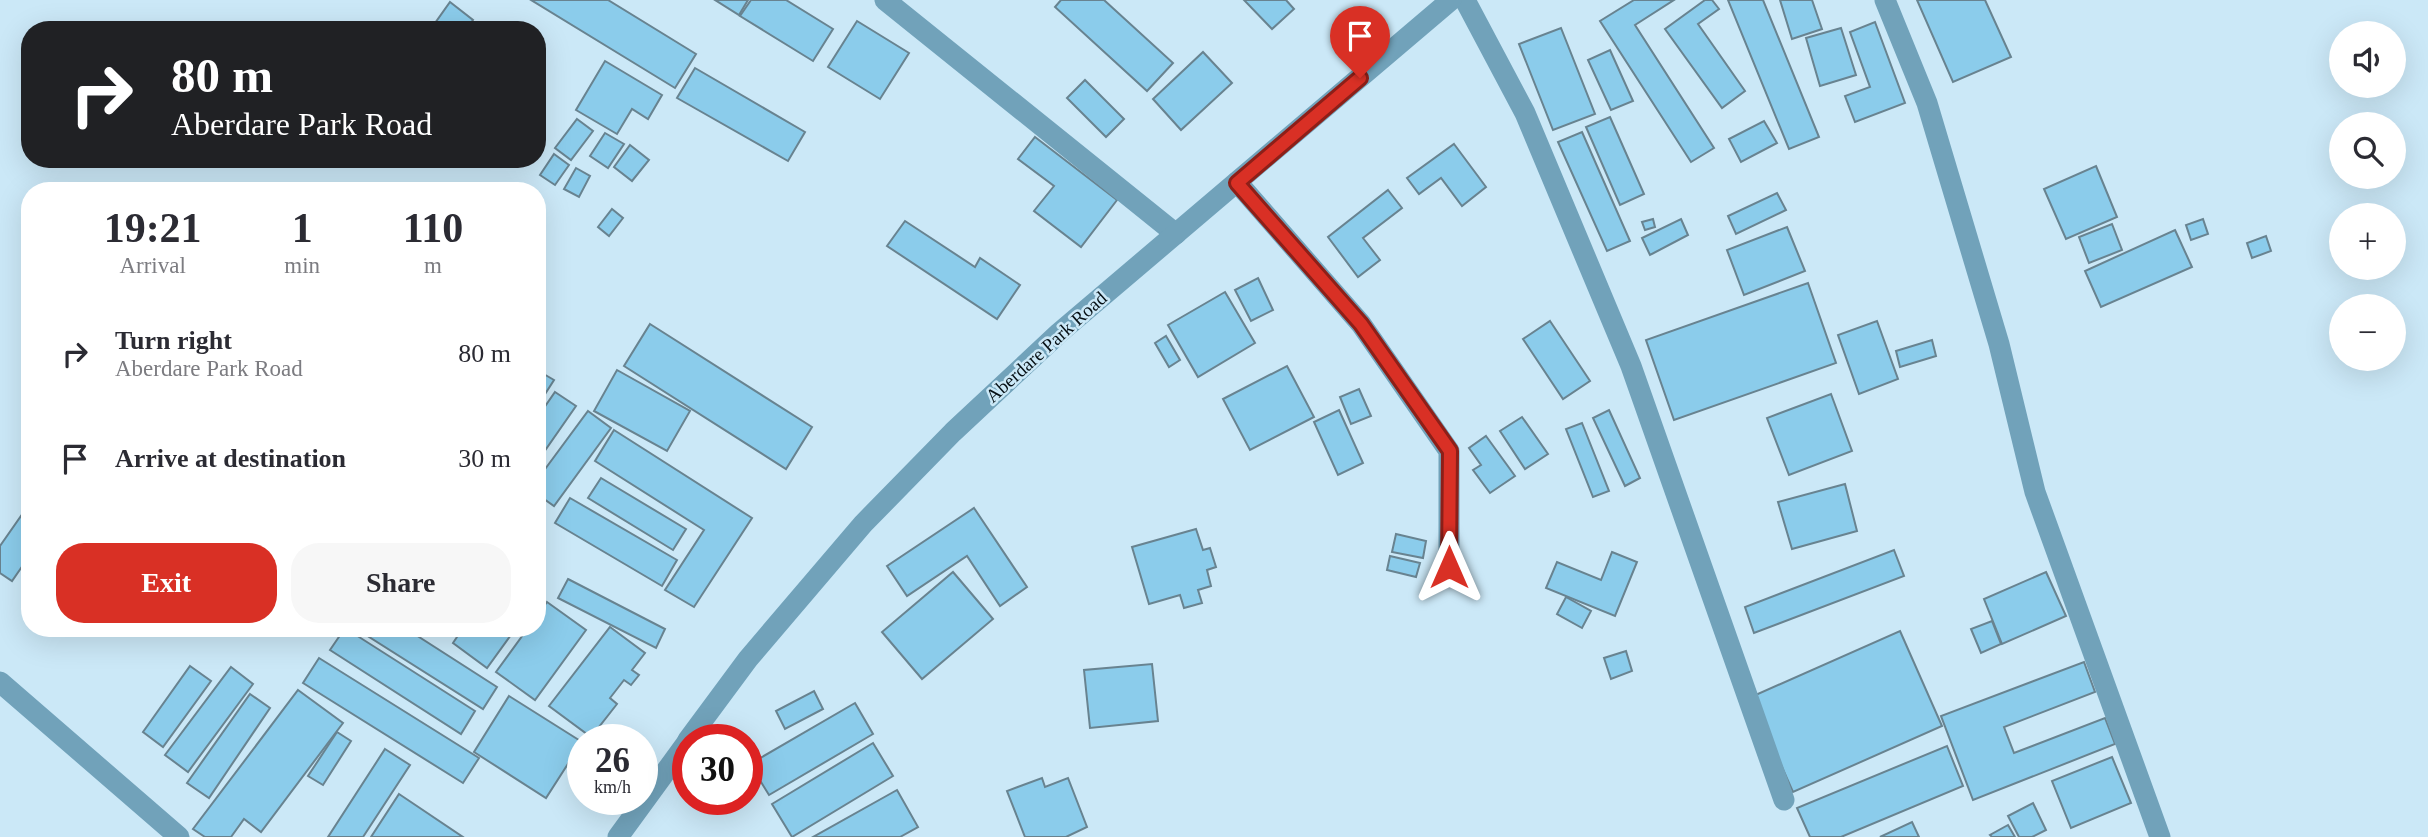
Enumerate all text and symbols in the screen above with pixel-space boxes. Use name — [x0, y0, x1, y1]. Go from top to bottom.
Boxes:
pin — [1330, 6, 1390, 78]
icon: arrive — [1341, 17, 1379, 55]
map controls — [2329, 21, 2406, 371]
button: sound — [2329, 21, 2406, 98]
text: 80 m — [171, 48, 273, 103]
icon: right — [56, 49, 147, 140]
text: Aberdare Park Road — [171, 106, 432, 142]
button: search — [2329, 112, 2406, 189]
button: + — [2329, 203, 2406, 280]
text: 19:21 — [104, 205, 202, 251]
text: 1 — [292, 205, 313, 251]
text: 110 — [403, 205, 463, 251]
text: Arrival — [119, 253, 186, 278]
text: min — [284, 253, 320, 278]
text: m — [424, 253, 442, 278]
street label: Aberdare Park Road — [981, 287, 1111, 407]
button: − — [2329, 294, 2406, 371]
text: Turn right — [115, 326, 232, 355]
icon: right — [56, 335, 94, 373]
text: 80 m — [458, 339, 511, 368]
text: Aberdare Park Road — [115, 356, 303, 381]
icon: arrive — [56, 440, 94, 478]
text: Arrive at destination — [115, 444, 346, 473]
text: 30 m — [458, 444, 511, 473]
position arrow — [1412, 530, 1486, 604]
button: Exit — [56, 543, 277, 623]
button: Share — [291, 543, 511, 623]
speed limit sign: 30 — [672, 724, 763, 815]
text: 26 — [595, 741, 630, 780]
text: km/h — [594, 777, 631, 797]

